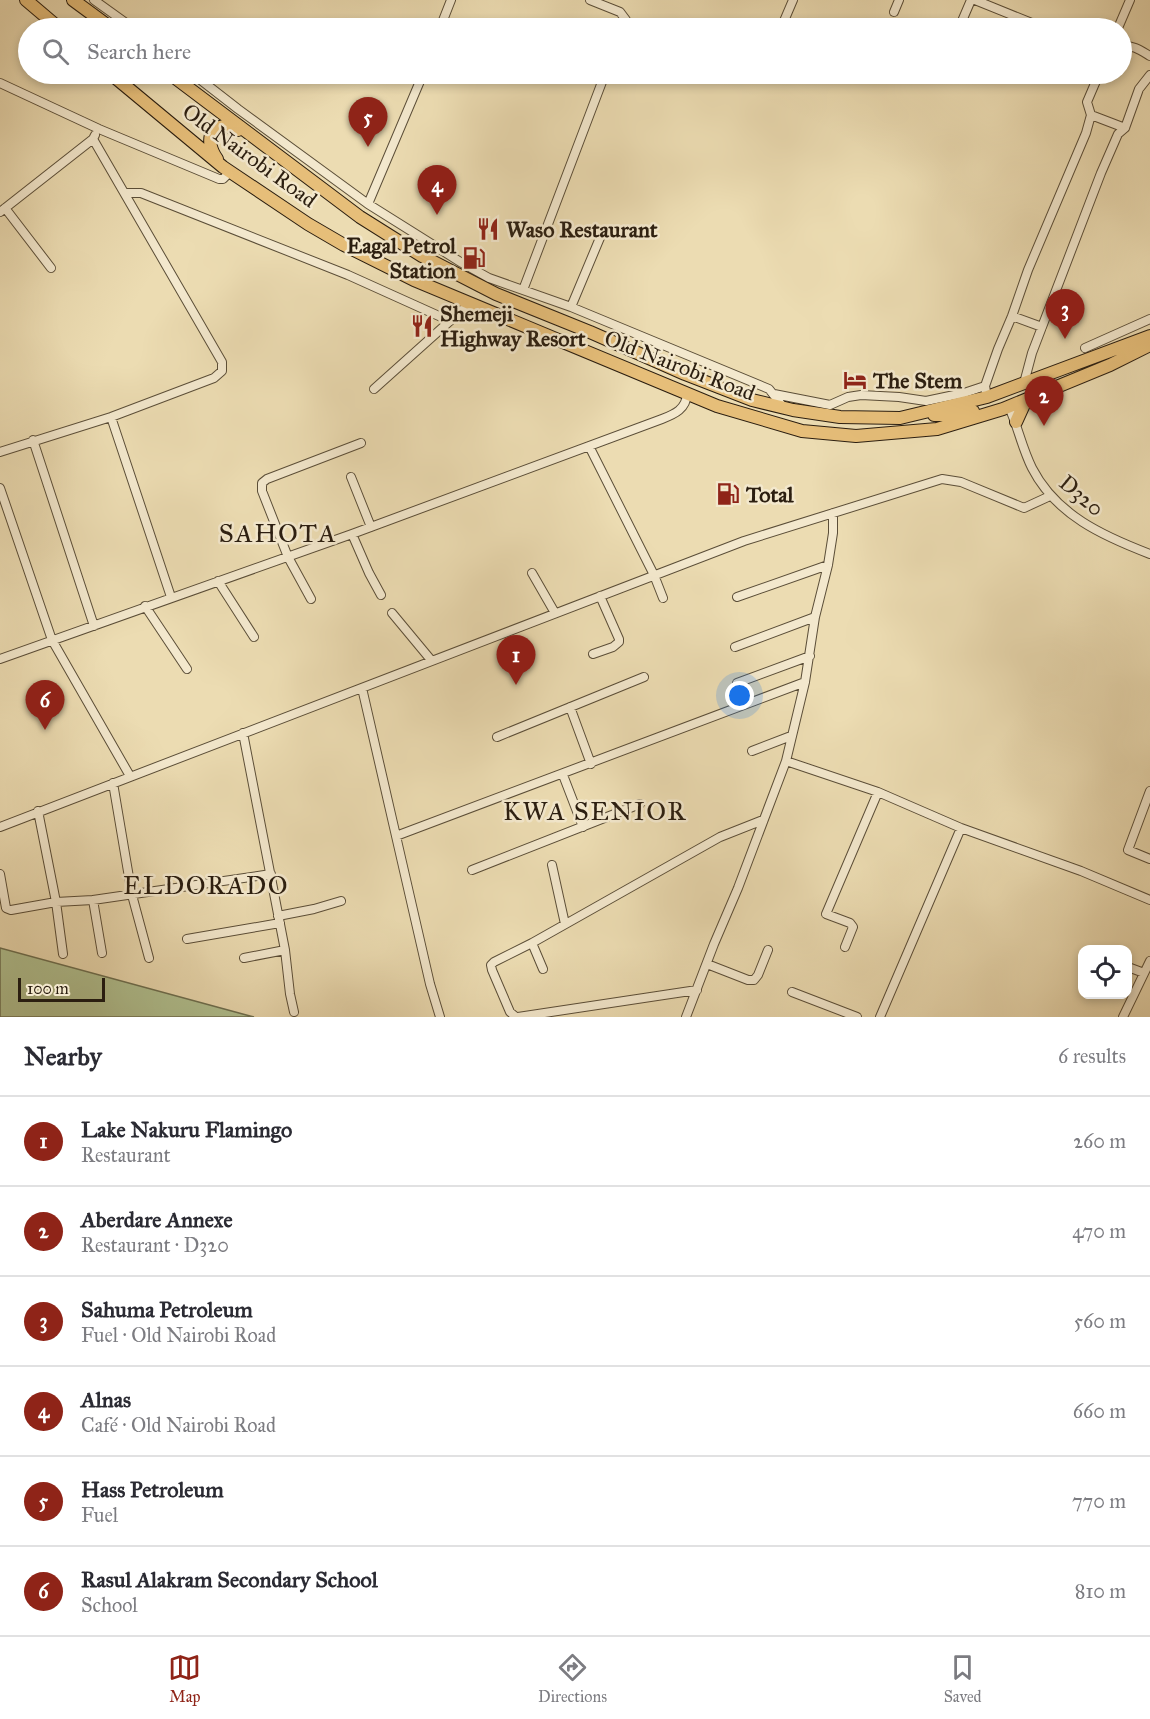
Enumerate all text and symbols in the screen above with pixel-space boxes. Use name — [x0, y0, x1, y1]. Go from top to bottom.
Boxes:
search box — [18, 18, 1132, 84]
icon: search — [39, 35, 72, 68]
text: Search here — [87, 38, 191, 65]
street label: Old Nairobi Road — [177, 98, 322, 213]
pin: 5 — [348, 98, 388, 147]
pin: 4 — [418, 166, 456, 215]
restaurant icon: Waso Restaurant — [475, 216, 501, 242]
place label: Waso Restaurant — [506, 216, 658, 243]
place label: Eagal Petrol Station — [346, 232, 457, 284]
fuel station icon: Eagal Petrol Station — [461, 245, 487, 271]
pin: 3 — [1046, 290, 1084, 339]
place label: Shemeji Highway Resort — [440, 300, 586, 352]
restaurant icon: Shemeji Highway Resort — [409, 313, 435, 339]
street label: Old Nairobi Road — [600, 324, 759, 407]
hotel icon: The Stem — [842, 367, 868, 393]
place label: The Stem — [872, 367, 963, 394]
pin: 2 — [1024, 376, 1064, 426]
street label: D320 — [1054, 469, 1109, 522]
fuel station icon: Total — [715, 481, 741, 507]
place label: Total — [745, 481, 795, 508]
district label: SAHOTA — [219, 517, 337, 549]
pin: 1 — [496, 636, 536, 685]
pin: 6 — [26, 680, 64, 730]
your location — [725, 681, 754, 710]
district label: KWA SENIOR — [503, 795, 687, 827]
district label: ELDORADO — [123, 869, 289, 901]
map controls — [1078, 945, 1132, 999]
button: locate — [1078, 945, 1132, 999]
scale bar — [18, 975, 105, 1002]
text: 100 m — [27, 979, 69, 998]
text: Nearby — [24, 1040, 102, 1072]
text: 6 results — [1058, 1044, 1126, 1068]
text: Lake Nakuru Flamingo — [81, 1116, 292, 1143]
text: 1 — [40, 1129, 47, 1153]
text: 260 m — [1073, 1129, 1126, 1153]
text: Restaurant — [81, 1143, 171, 1167]
text: Aberdare Annexe — [81, 1206, 233, 1233]
text: 2 — [39, 1219, 48, 1243]
text: 470 m — [1072, 1219, 1126, 1243]
text: Restaurant · D320 — [81, 1233, 229, 1257]
text: Sahuma Petroleum — [81, 1296, 253, 1323]
text: 3 — [40, 1309, 48, 1333]
text: 560 m — [1074, 1309, 1126, 1333]
text: Fuel · Old Nairobi Road — [81, 1323, 276, 1347]
text: Alnas — [81, 1386, 131, 1413]
text: 4 — [38, 1399, 49, 1423]
text: 660 m — [1073, 1399, 1126, 1423]
text: Café · Old Nairobi Road — [81, 1413, 276, 1437]
text: Hass Petroleum — [81, 1476, 224, 1503]
text: 5 — [39, 1489, 48, 1513]
text: 770 m — [1072, 1489, 1126, 1513]
text: Fuel — [81, 1503, 118, 1527]
text: Rasul Alakram Secondary School — [81, 1566, 378, 1593]
text: 6 — [38, 1579, 49, 1603]
text: 810 m — [1075, 1579, 1126, 1603]
text: School — [81, 1593, 138, 1617]
tab: Map — [168, 1651, 201, 1706]
tab: Directions — [538, 1651, 607, 1706]
tab: Saved — [944, 1651, 982, 1706]

